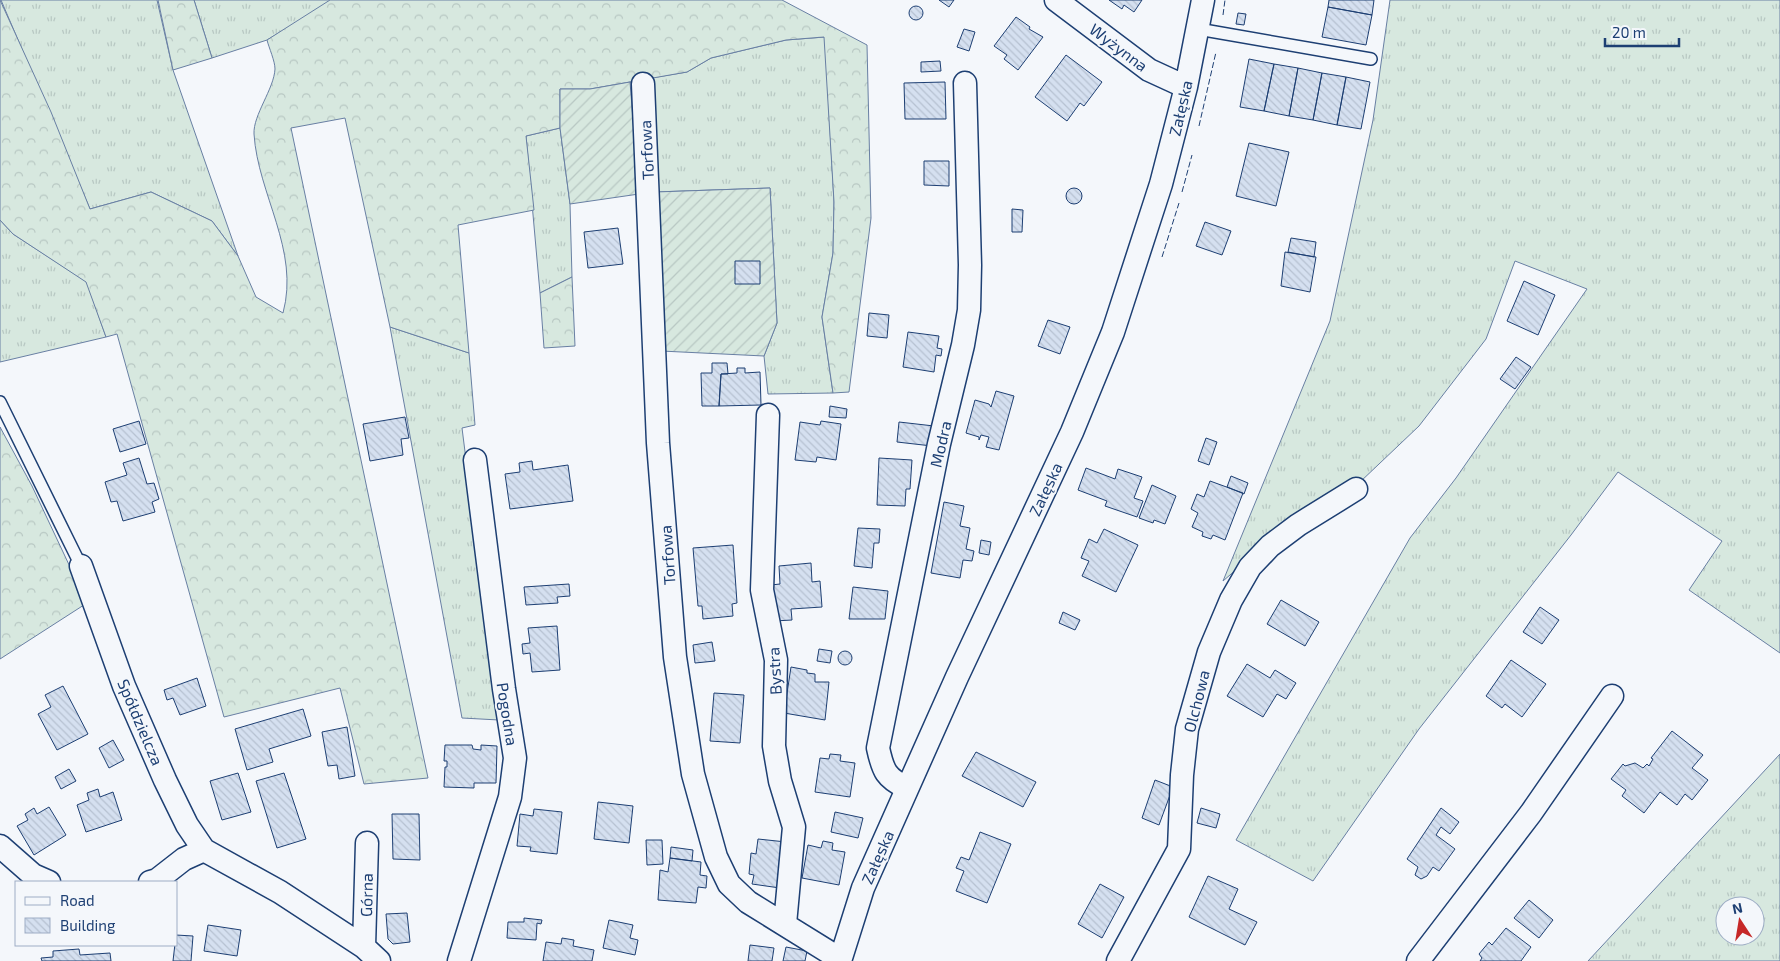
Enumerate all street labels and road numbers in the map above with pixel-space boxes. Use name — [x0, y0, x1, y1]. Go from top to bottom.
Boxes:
street label: Wyżynna — [1086, 19, 1152, 75]
street label: Załęska — [1164, 78, 1196, 138]
street label: Torfowa — [635, 120, 657, 180]
street label: Modra — [925, 419, 955, 469]
street label: Załęska — [1024, 459, 1066, 519]
street label: Torfowa — [655, 524, 679, 586]
street label: Bystra — [763, 647, 785, 695]
street label: Olchowa — [1179, 668, 1213, 734]
street label: Spółdzielcza — [114, 676, 168, 768]
street label: Pogodna — [494, 681, 522, 747]
street label: Załęska — [857, 827, 897, 887]
street label: Górna — [356, 873, 376, 917]

